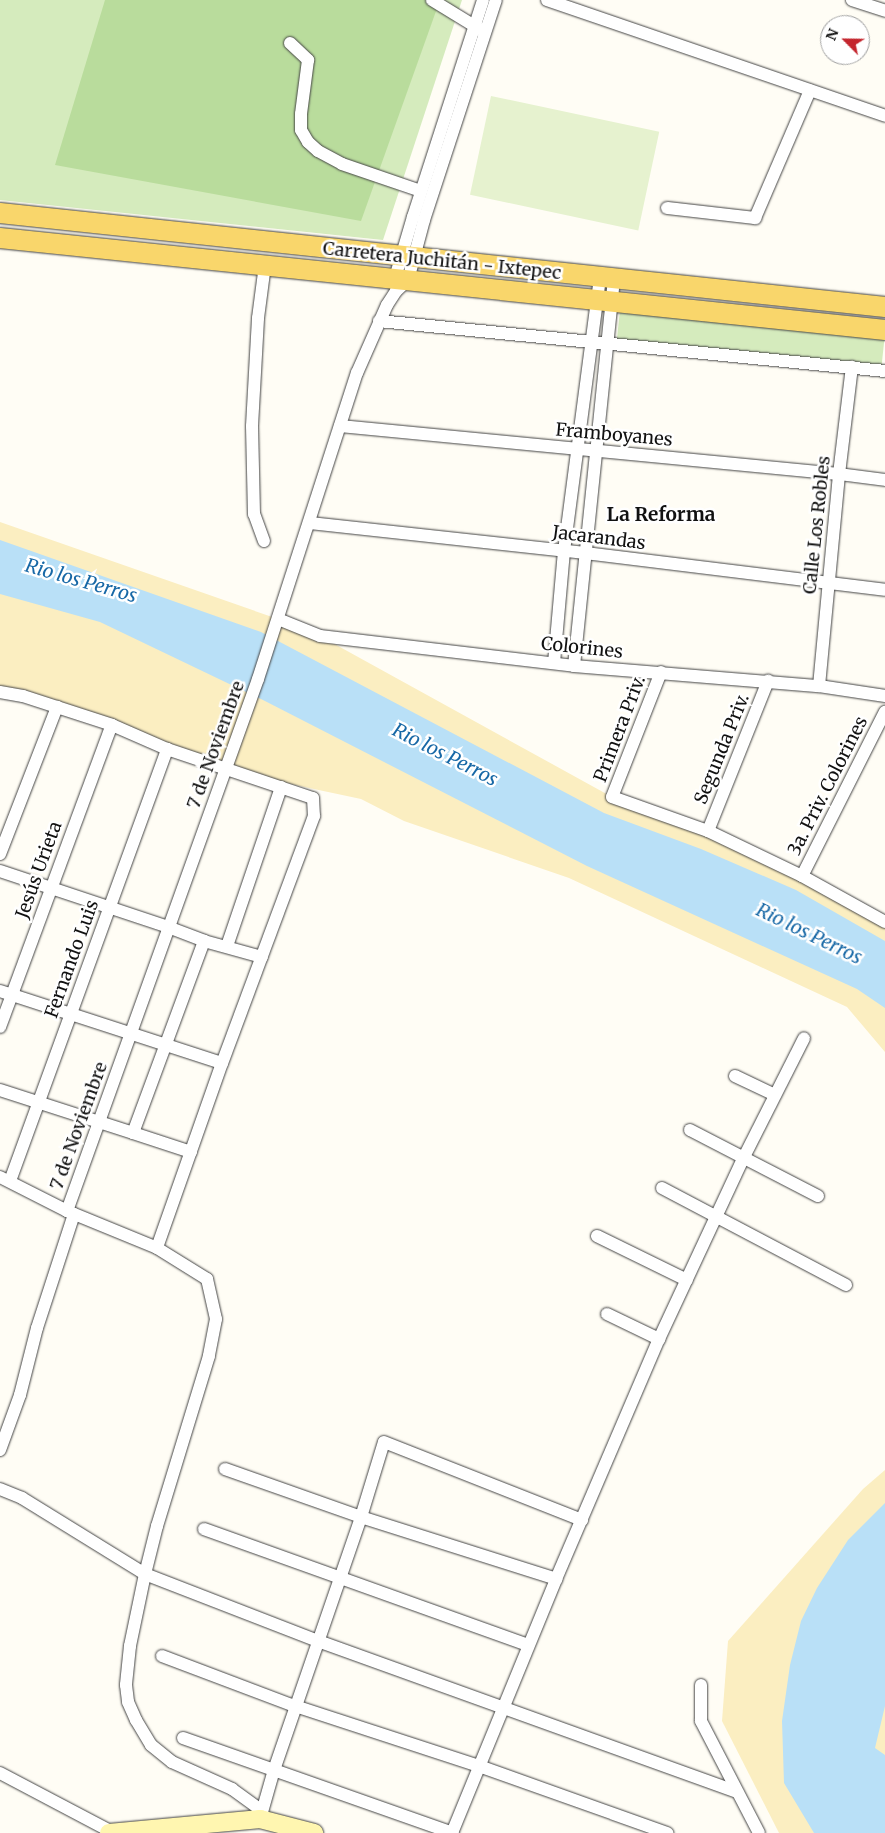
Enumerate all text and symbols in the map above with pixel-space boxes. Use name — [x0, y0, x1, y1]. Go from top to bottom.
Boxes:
north arrow — [820, 15, 870, 65]
text: N — [822, 26, 843, 43]
street label: Carretera Juchitán - Ixtepec — [322, 238, 562, 284]
street label: Framboyanes — [554, 419, 674, 451]
street label: Calle Los Robles — [799, 455, 835, 595]
district label: La Reforma — [607, 504, 715, 526]
street label: Jacarandas — [551, 522, 647, 554]
water label: Rio los Perros — [23, 554, 139, 608]
street label: Colorines — [540, 633, 624, 663]
street label: Primera Priv. — [590, 673, 650, 785]
street label: 7 de Noviembre — [183, 678, 249, 812]
street label: Segunda Priv. — [690, 690, 754, 808]
street label: 3a. Priv. Colorines — [784, 713, 872, 859]
water label: Rio los Perros — [389, 719, 501, 791]
street label: Jesús Urieta — [11, 818, 67, 922]
street label: Fernando Luis — [41, 897, 103, 1021]
water label: Rio los Perros — [752, 899, 866, 969]
street label: 7 de Noviembre — [46, 1059, 112, 1193]

